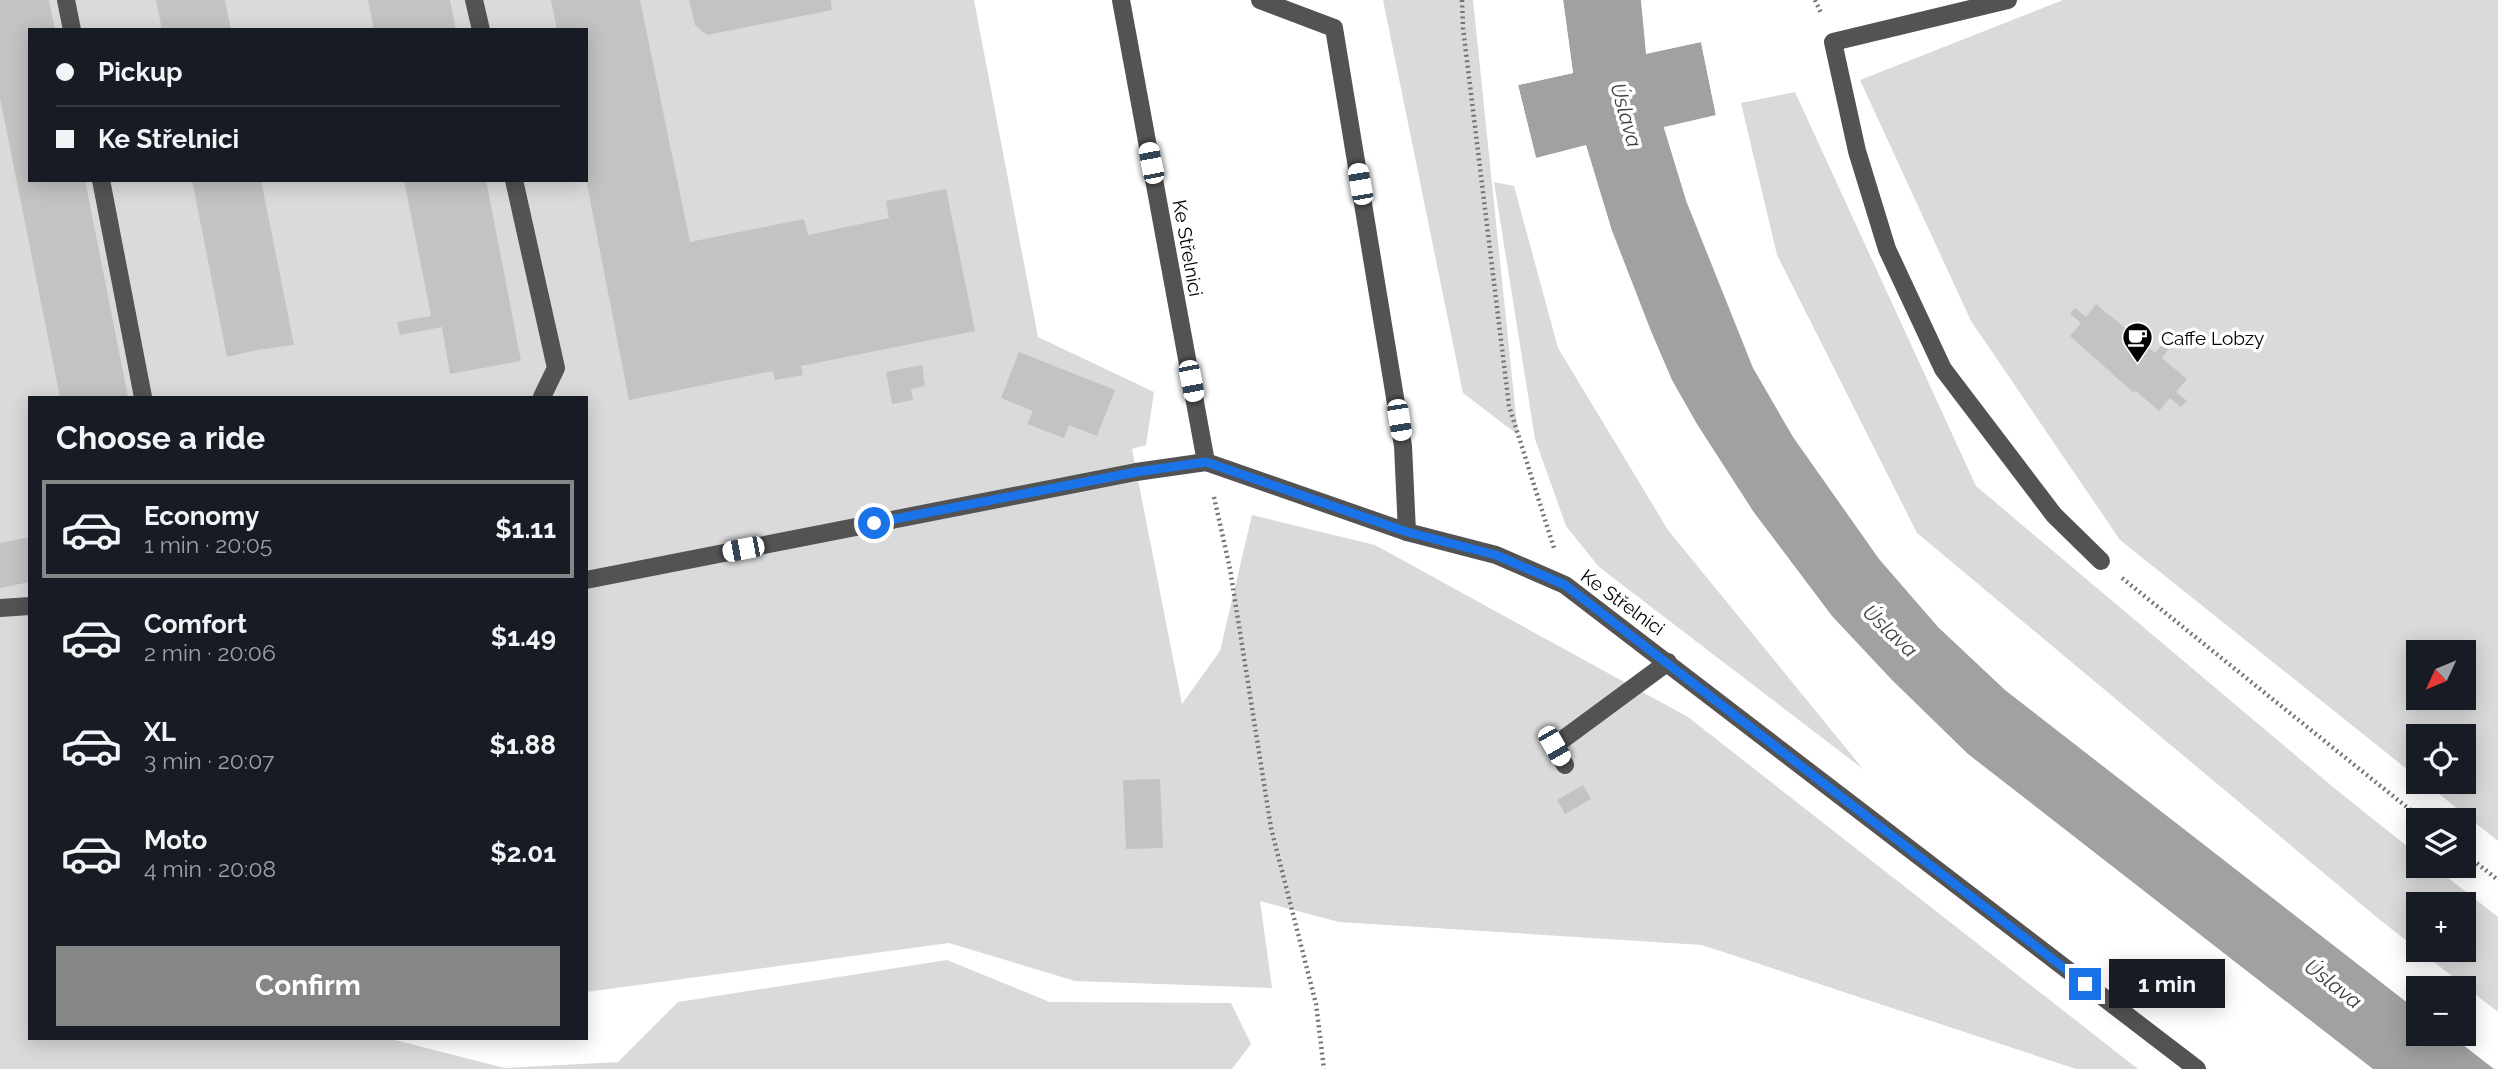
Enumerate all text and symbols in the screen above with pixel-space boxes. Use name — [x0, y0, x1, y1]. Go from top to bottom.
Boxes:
text: Pickup — [98, 57, 183, 87]
water label: Úslava — [1605, 80, 1648, 150]
text: Ke Střelnici — [98, 124, 239, 154]
car — [1137, 140, 1166, 186]
car — [1347, 161, 1374, 207]
street label: Ke Střelnici — [1169, 198, 1207, 298]
cafe icon: Caffe Lobzy — [2121, 321, 2155, 365]
place label: Caffe Lobzy — [2161, 327, 2264, 349]
car — [1177, 358, 1206, 404]
car — [1386, 398, 1413, 442]
text: Choose a ride — [56, 419, 265, 456]
icon: car — [60, 498, 123, 561]
text: Economy — [144, 501, 259, 531]
route start — [858, 507, 890, 539]
text: $1.11 — [495, 514, 556, 544]
text: 1 min · 20:05 — [144, 531, 272, 558]
car — [721, 535, 766, 563]
street label: Ke Střelnici — [1577, 564, 1669, 640]
water label: Úslava — [1858, 599, 1923, 662]
icon: car — [60, 606, 123, 669]
text: Comfort — [144, 609, 247, 639]
text: $1.49 — [491, 622, 556, 652]
text: 2 min · 20:06 — [144, 639, 276, 666]
north arrow — [2406, 640, 2476, 710]
map controls — [2406, 640, 2476, 1046]
icon: car — [60, 714, 123, 777]
text: XL — [144, 717, 176, 747]
car — [1535, 723, 1574, 769]
button: locate — [2406, 724, 2476, 794]
text: $1.88 — [489, 730, 556, 760]
text: 3 min · 20:07 — [144, 747, 274, 774]
button: layers — [2406, 808, 2476, 878]
icon: car — [60, 822, 123, 885]
text: Moto — [144, 825, 207, 855]
text: $2.01 — [490, 838, 556, 868]
text: 4 min · 20:08 — [144, 855, 276, 882]
button: + — [2406, 892, 2476, 962]
button: Confirm — [56, 946, 560, 1026]
water label: Úslava — [2300, 954, 2367, 1014]
callout: 1 min — [2110, 960, 2225, 1009]
route end — [2069, 968, 2101, 1000]
text: 1 min — [2138, 970, 2196, 997]
button: − — [2406, 976, 2476, 1046]

